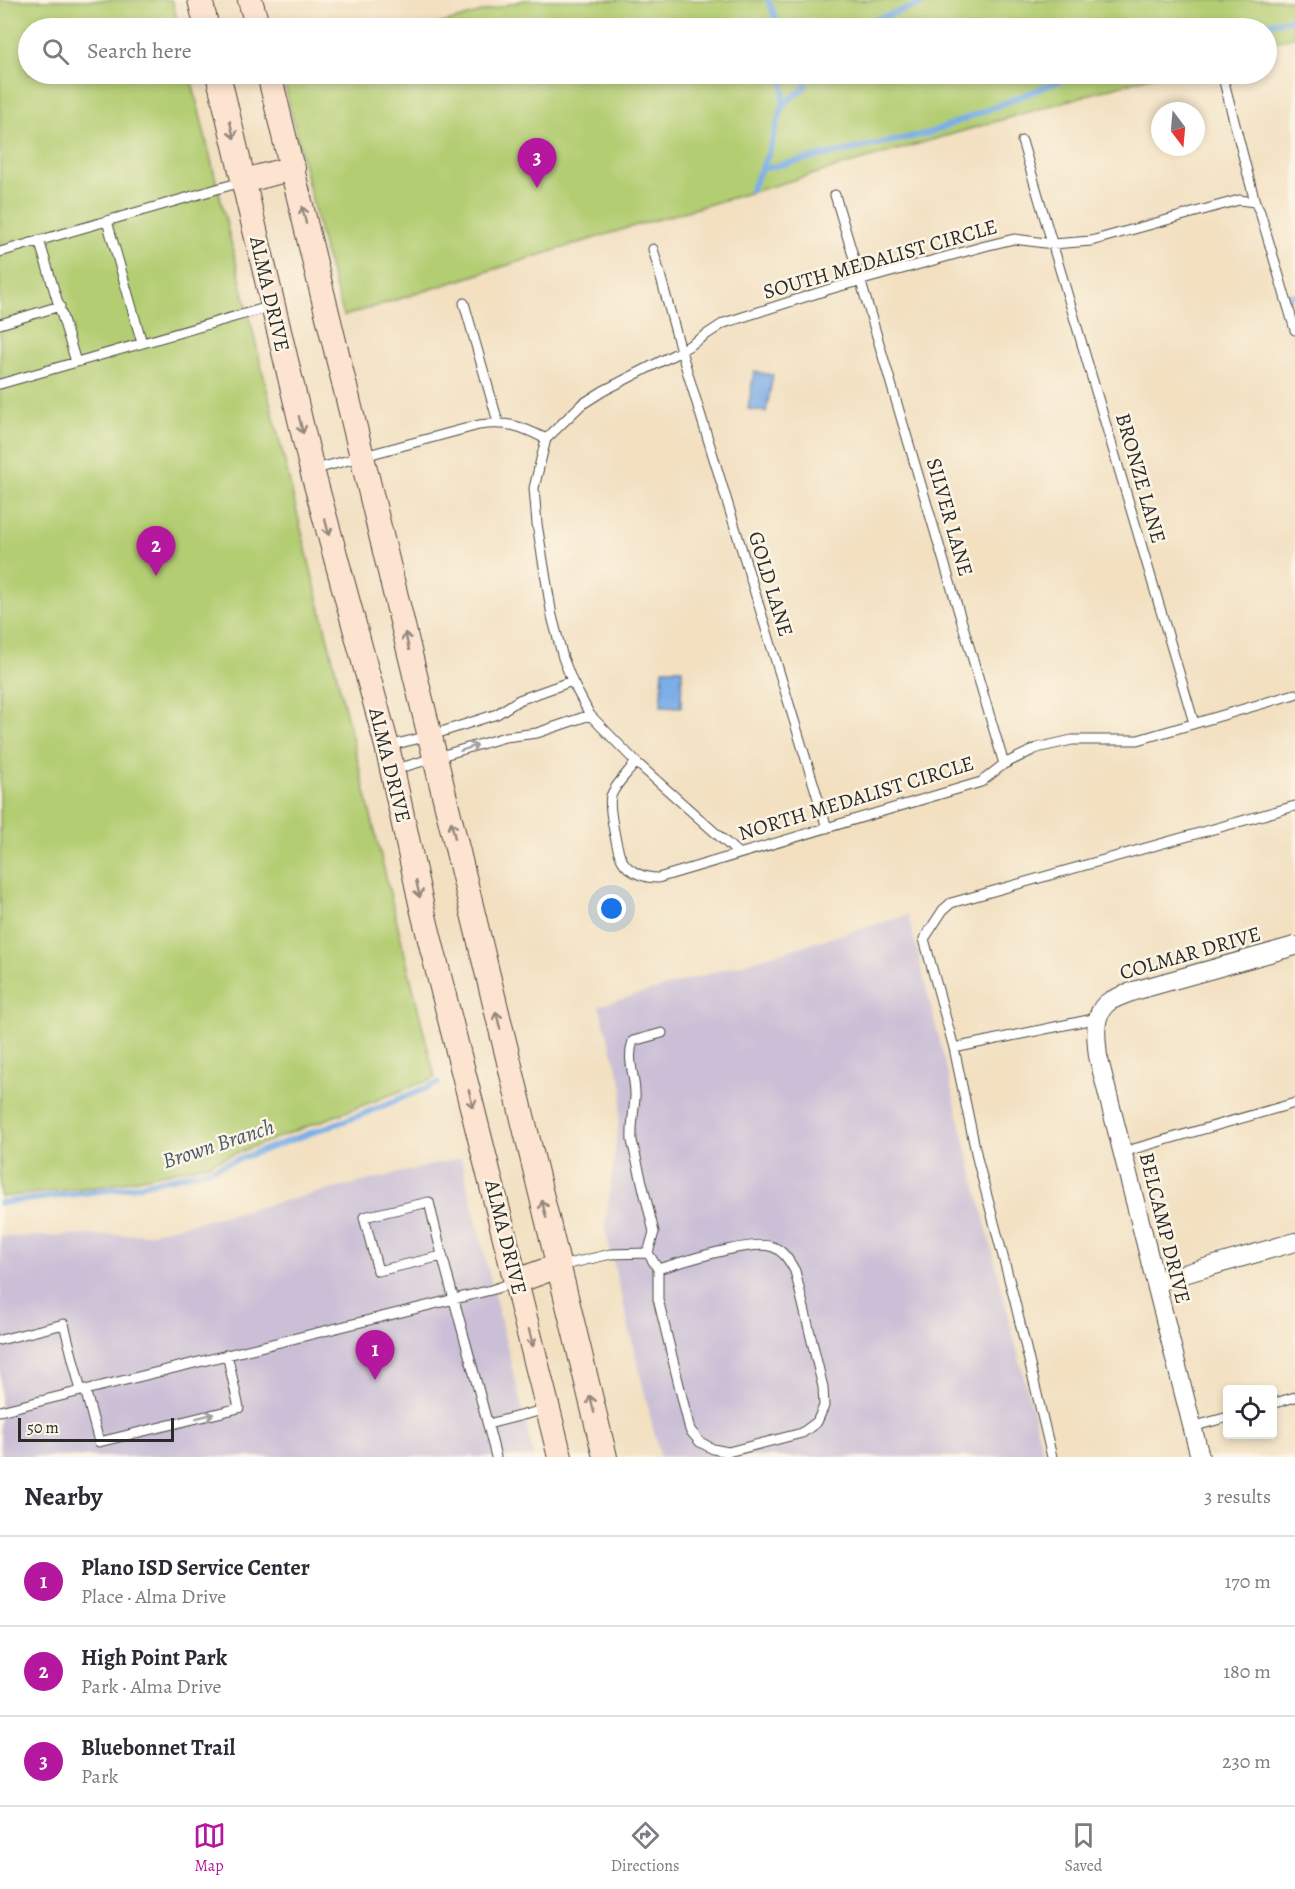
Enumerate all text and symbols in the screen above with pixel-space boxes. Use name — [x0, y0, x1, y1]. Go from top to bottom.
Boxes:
search box — [18, 18, 1277, 84]
icon: search — [39, 35, 72, 68]
text: Search here — [87, 36, 192, 66]
north arrow — [1151, 102, 1205, 156]
one-way arrow — [227, 121, 239, 140]
pin: 3 — [518, 138, 556, 188]
one-way arrow — [298, 206, 309, 226]
street label: SOUTH MEDALIST CIRCLE — [760, 212, 1000, 306]
street label: ALMA DRIVE — [243, 233, 297, 354]
street label: BRONZE LANE — [1109, 410, 1173, 546]
one-way arrow — [295, 415, 307, 434]
street label: SILVER LANE — [920, 455, 980, 579]
one-way arrow — [322, 517, 334, 536]
pin: 2 — [136, 526, 176, 576]
street label: GOLD LANE — [742, 528, 800, 640]
one-way arrow — [400, 631, 412, 650]
street label: ALMA DRIVE — [362, 704, 418, 825]
one-way arrow — [459, 742, 478, 753]
street label: NORTH MEDALIST CIRCLE — [735, 749, 977, 847]
one-way arrow — [446, 821, 458, 840]
one-way arrow — [413, 879, 424, 898]
your location — [597, 894, 626, 923]
street label: COLMAR DRIVE — [1116, 919, 1264, 987]
one-way arrow — [492, 1010, 504, 1029]
one-way arrow — [465, 1089, 477, 1108]
water label: Brown Branch — [158, 1112, 278, 1176]
street label: BELCAMP DRIVE — [1133, 1149, 1197, 1307]
street label: ALMA DRIVE — [478, 1176, 534, 1297]
one-way arrow — [538, 1200, 550, 1219]
one-way arrow — [525, 1328, 537, 1347]
pin: 1 — [356, 1330, 394, 1380]
map controls — [1223, 1385, 1277, 1439]
button: locate — [1223, 1385, 1277, 1439]
one-way arrow — [585, 1394, 597, 1413]
one-way arrow — [195, 1410, 214, 1422]
scale bar — [18, 1415, 174, 1442]
text: 50 m — [27, 1417, 59, 1439]
text: Nearby — [24, 1479, 103, 1514]
text: 3 results — [1204, 1483, 1271, 1510]
text: Plano ISD Service Center — [81, 1553, 310, 1583]
text: 1 — [40, 1568, 47, 1595]
text: 170 m — [1225, 1568, 1271, 1595]
text: Place · Alma Drive — [81, 1583, 226, 1610]
text: High Point Park — [81, 1643, 227, 1673]
text: 2 — [39, 1658, 48, 1685]
text: 180 m — [1223, 1658, 1271, 1685]
text: Park · Alma Drive — [81, 1673, 221, 1700]
text: Bluebonnet Trail — [81, 1733, 235, 1763]
text: 3 — [39, 1748, 48, 1775]
text: 230 m — [1222, 1748, 1271, 1775]
text: Park — [81, 1763, 119, 1790]
tab: Map — [193, 1819, 226, 1877]
tab: Directions — [611, 1819, 679, 1877]
tab: Saved — [1064, 1819, 1102, 1877]

